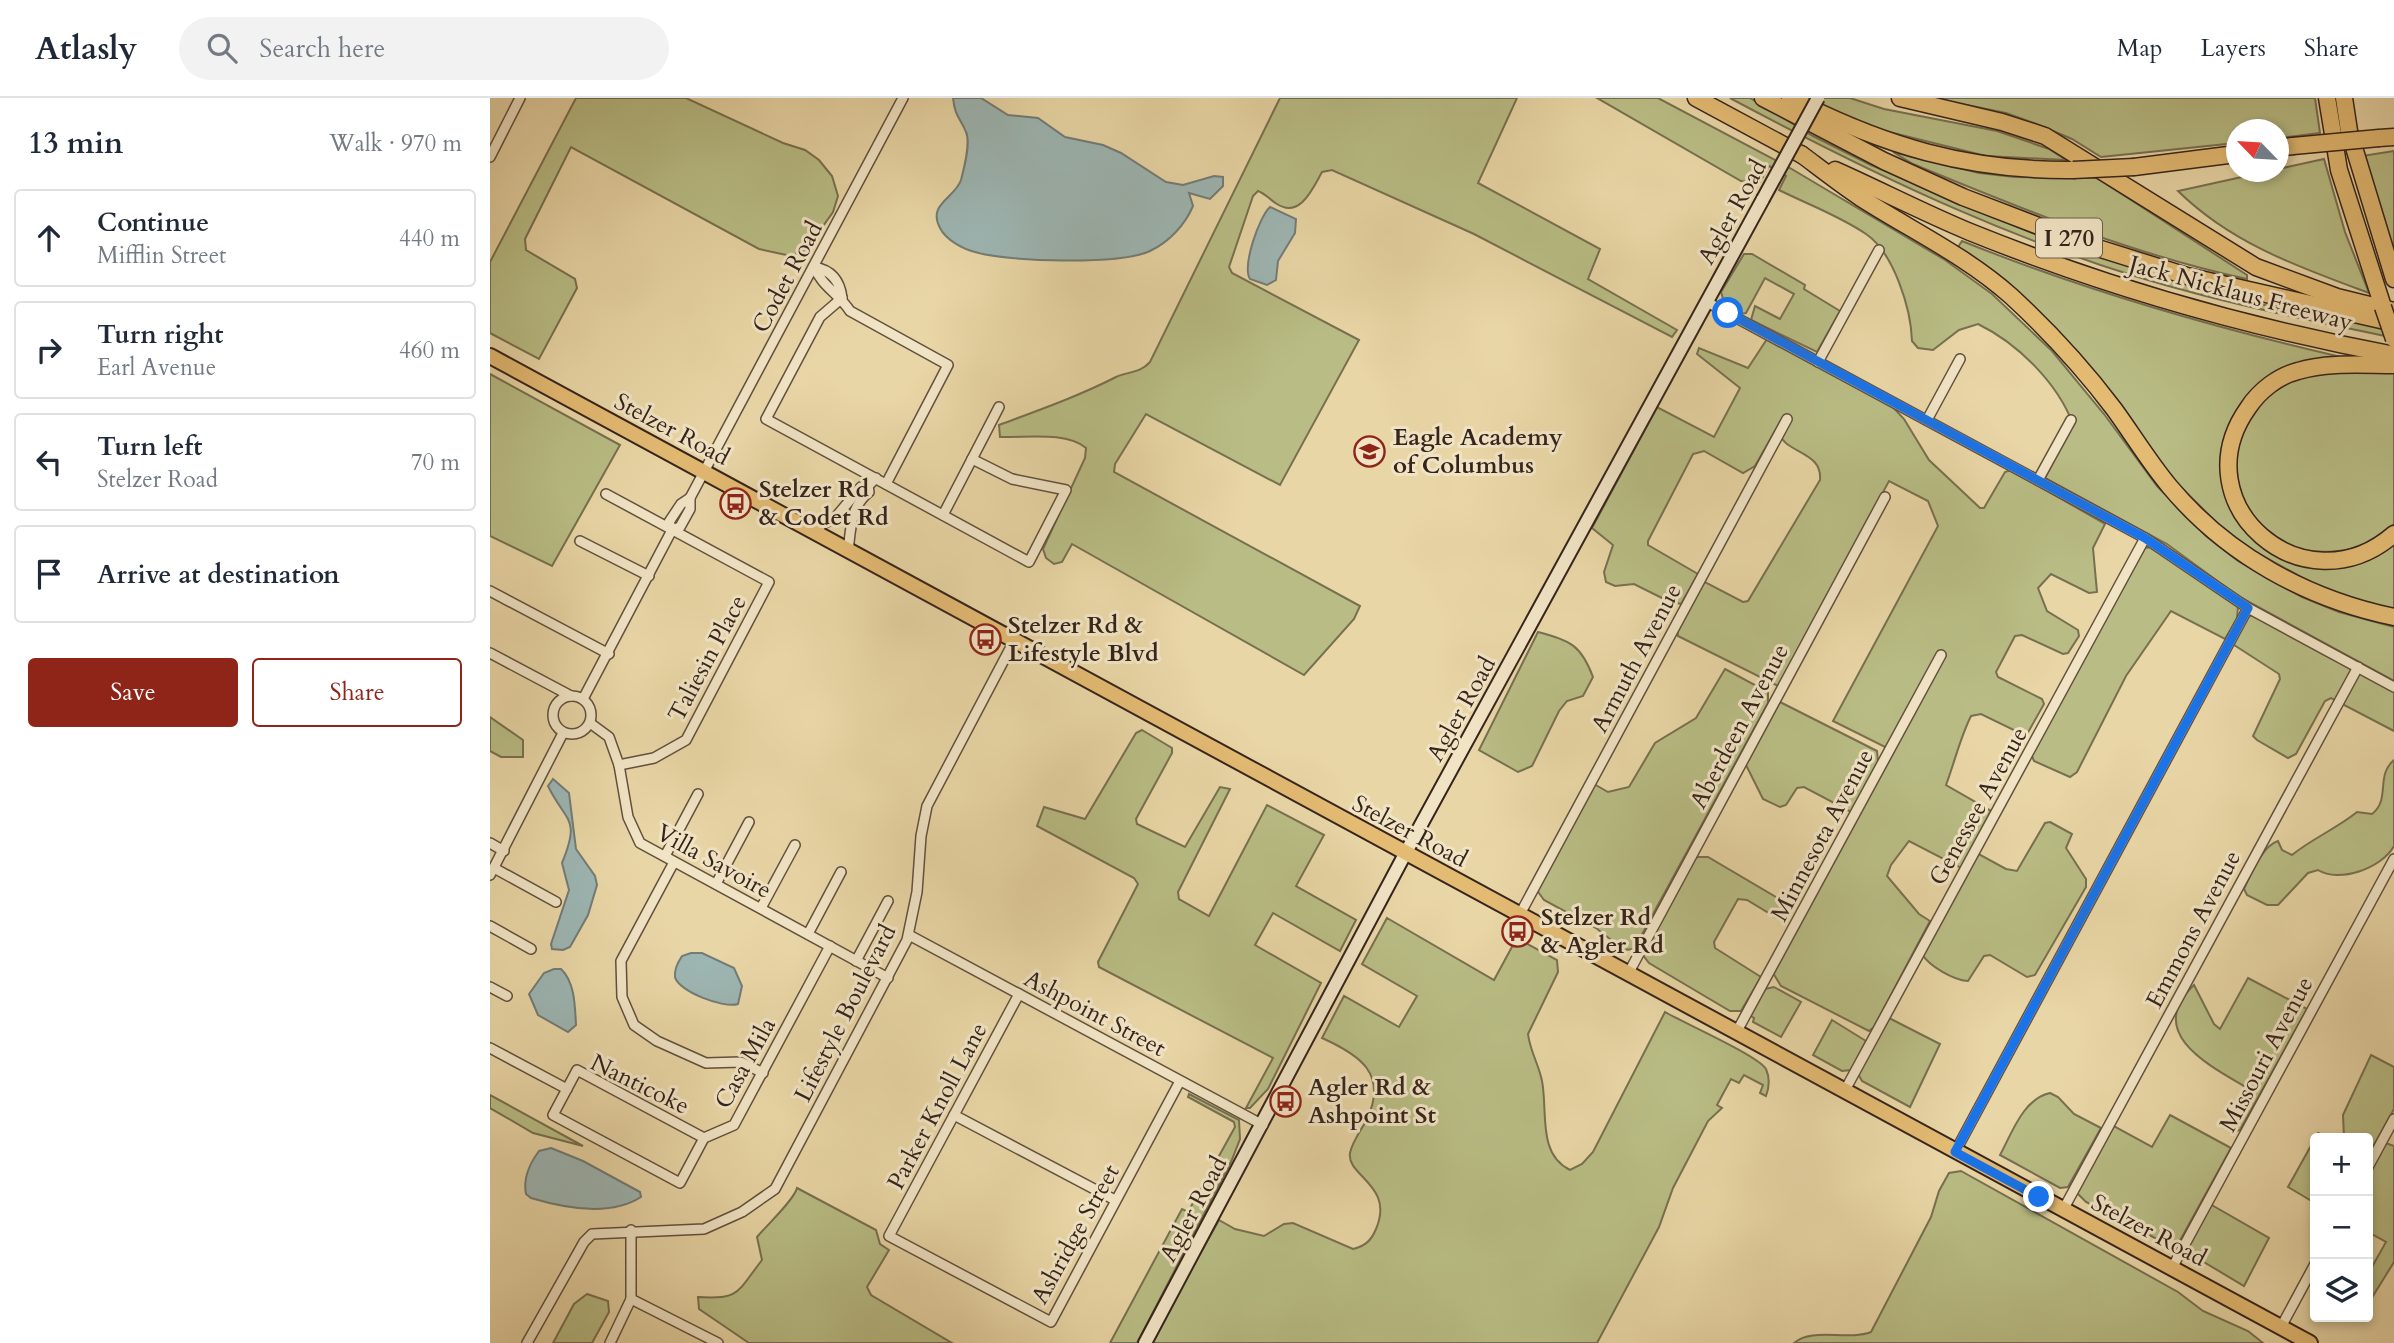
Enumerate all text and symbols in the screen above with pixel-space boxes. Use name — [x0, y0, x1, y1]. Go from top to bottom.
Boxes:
search box — [179, 17, 669, 80]
text: Atlasly — [35, 26, 137, 71]
icon: search — [203, 29, 241, 67]
text: Search here — [259, 31, 385, 66]
text: Map — [2117, 32, 2163, 65]
text: Layers — [2201, 32, 2266, 65]
text: Share — [2304, 32, 2359, 65]
north arrow — [2226, 119, 2289, 182]
text: 13 min — [28, 123, 123, 164]
text: Walk · 970 m — [329, 128, 462, 159]
street label: Agler Road — [1690, 154, 1775, 271]
text: Continue — [97, 205, 209, 240]
street label: Codet Road — [744, 216, 831, 339]
road number: I 270 — [2036, 218, 2102, 258]
icon: ahead — [30, 219, 68, 257]
text: 440 m — [399, 223, 460, 254]
text: Mifflin Street — [97, 240, 226, 271]
street label: Jack Nicklaus Freeway — [2122, 247, 2357, 339]
route start — [1712, 297, 1743, 328]
text: Turn right — [97, 317, 224, 352]
icon: right — [30, 331, 68, 369]
text: 460 m — [399, 335, 460, 366]
text: Earl Avenue — [97, 352, 216, 383]
street label: Stelzer Road — [608, 385, 735, 474]
place label: Eagle Academy of Columbus — [1393, 421, 1563, 482]
text: Turn left — [97, 429, 202, 464]
school or university icon: Eagle Academy of Columbus — [1353, 434, 1387, 468]
icon: left — [30, 443, 68, 481]
text: 70 m — [411, 447, 460, 478]
text: Stelzer Road — [97, 464, 218, 495]
place label: Stelzer Rd & Codet Rd — [759, 473, 889, 534]
bus stop icon: Stelzer Rd & Codet Rd — [719, 486, 753, 520]
icon: arrive — [30, 555, 68, 593]
text: Arrive at destination — [97, 557, 340, 592]
street label: Armuth Avenue — [1583, 578, 1690, 739]
street label: Taliesin Place — [660, 589, 755, 727]
place label: Stelzer Rd & Lifestyle Blvd — [1008, 609, 1159, 670]
bus stop icon: Stelzer Rd & Lifestyle Blvd — [968, 622, 1002, 656]
street label: Aberdeen Avenue — [1682, 638, 1797, 814]
street label: Agler Road — [1419, 651, 1504, 768]
button: Save — [28, 658, 238, 727]
button: Share — [252, 658, 462, 727]
street label: Genessee Avenue — [1921, 721, 2036, 891]
street label: Minnesota Avenue — [1763, 743, 1882, 927]
street label: Stelzer Road — [1346, 787, 1473, 876]
street label: Villa Savoire — [650, 816, 777, 907]
street label: Emmons Avenue — [2138, 845, 2249, 1014]
place label: Stelzer Rd & Agler Rd — [1541, 901, 1664, 962]
bus stop icon: Stelzer Rd & Agler Rd — [1501, 914, 1535, 948]
street label: Lifestyle Boulevard — [787, 919, 904, 1107]
street label: Ashpoint Street — [1018, 962, 1172, 1065]
street label: Missouri Avenue — [2212, 971, 2321, 1138]
street label: Casa Mila — [707, 1011, 784, 1115]
street label: Parker Knoll Lane — [879, 1017, 995, 1196]
street label: Nanticoke — [585, 1046, 695, 1123]
place label: Agler Rd & Ashpoint St — [1308, 1071, 1436, 1132]
bus stop icon: Agler Rd & Ashpoint St — [1268, 1084, 1302, 1118]
map controls — [2310, 1133, 2373, 1322]
button: + — [2310, 1133, 2373, 1196]
street label: Agler Road — [1152, 1150, 1235, 1268]
street label: Ashridge Street — [1023, 1158, 1128, 1310]
route end — [2023, 1181, 2054, 1212]
street label: Stelzer Road — [2085, 1186, 2212, 1275]
button: − — [2310, 1196, 2373, 1259]
button: layers — [2310, 1259, 2373, 1322]

